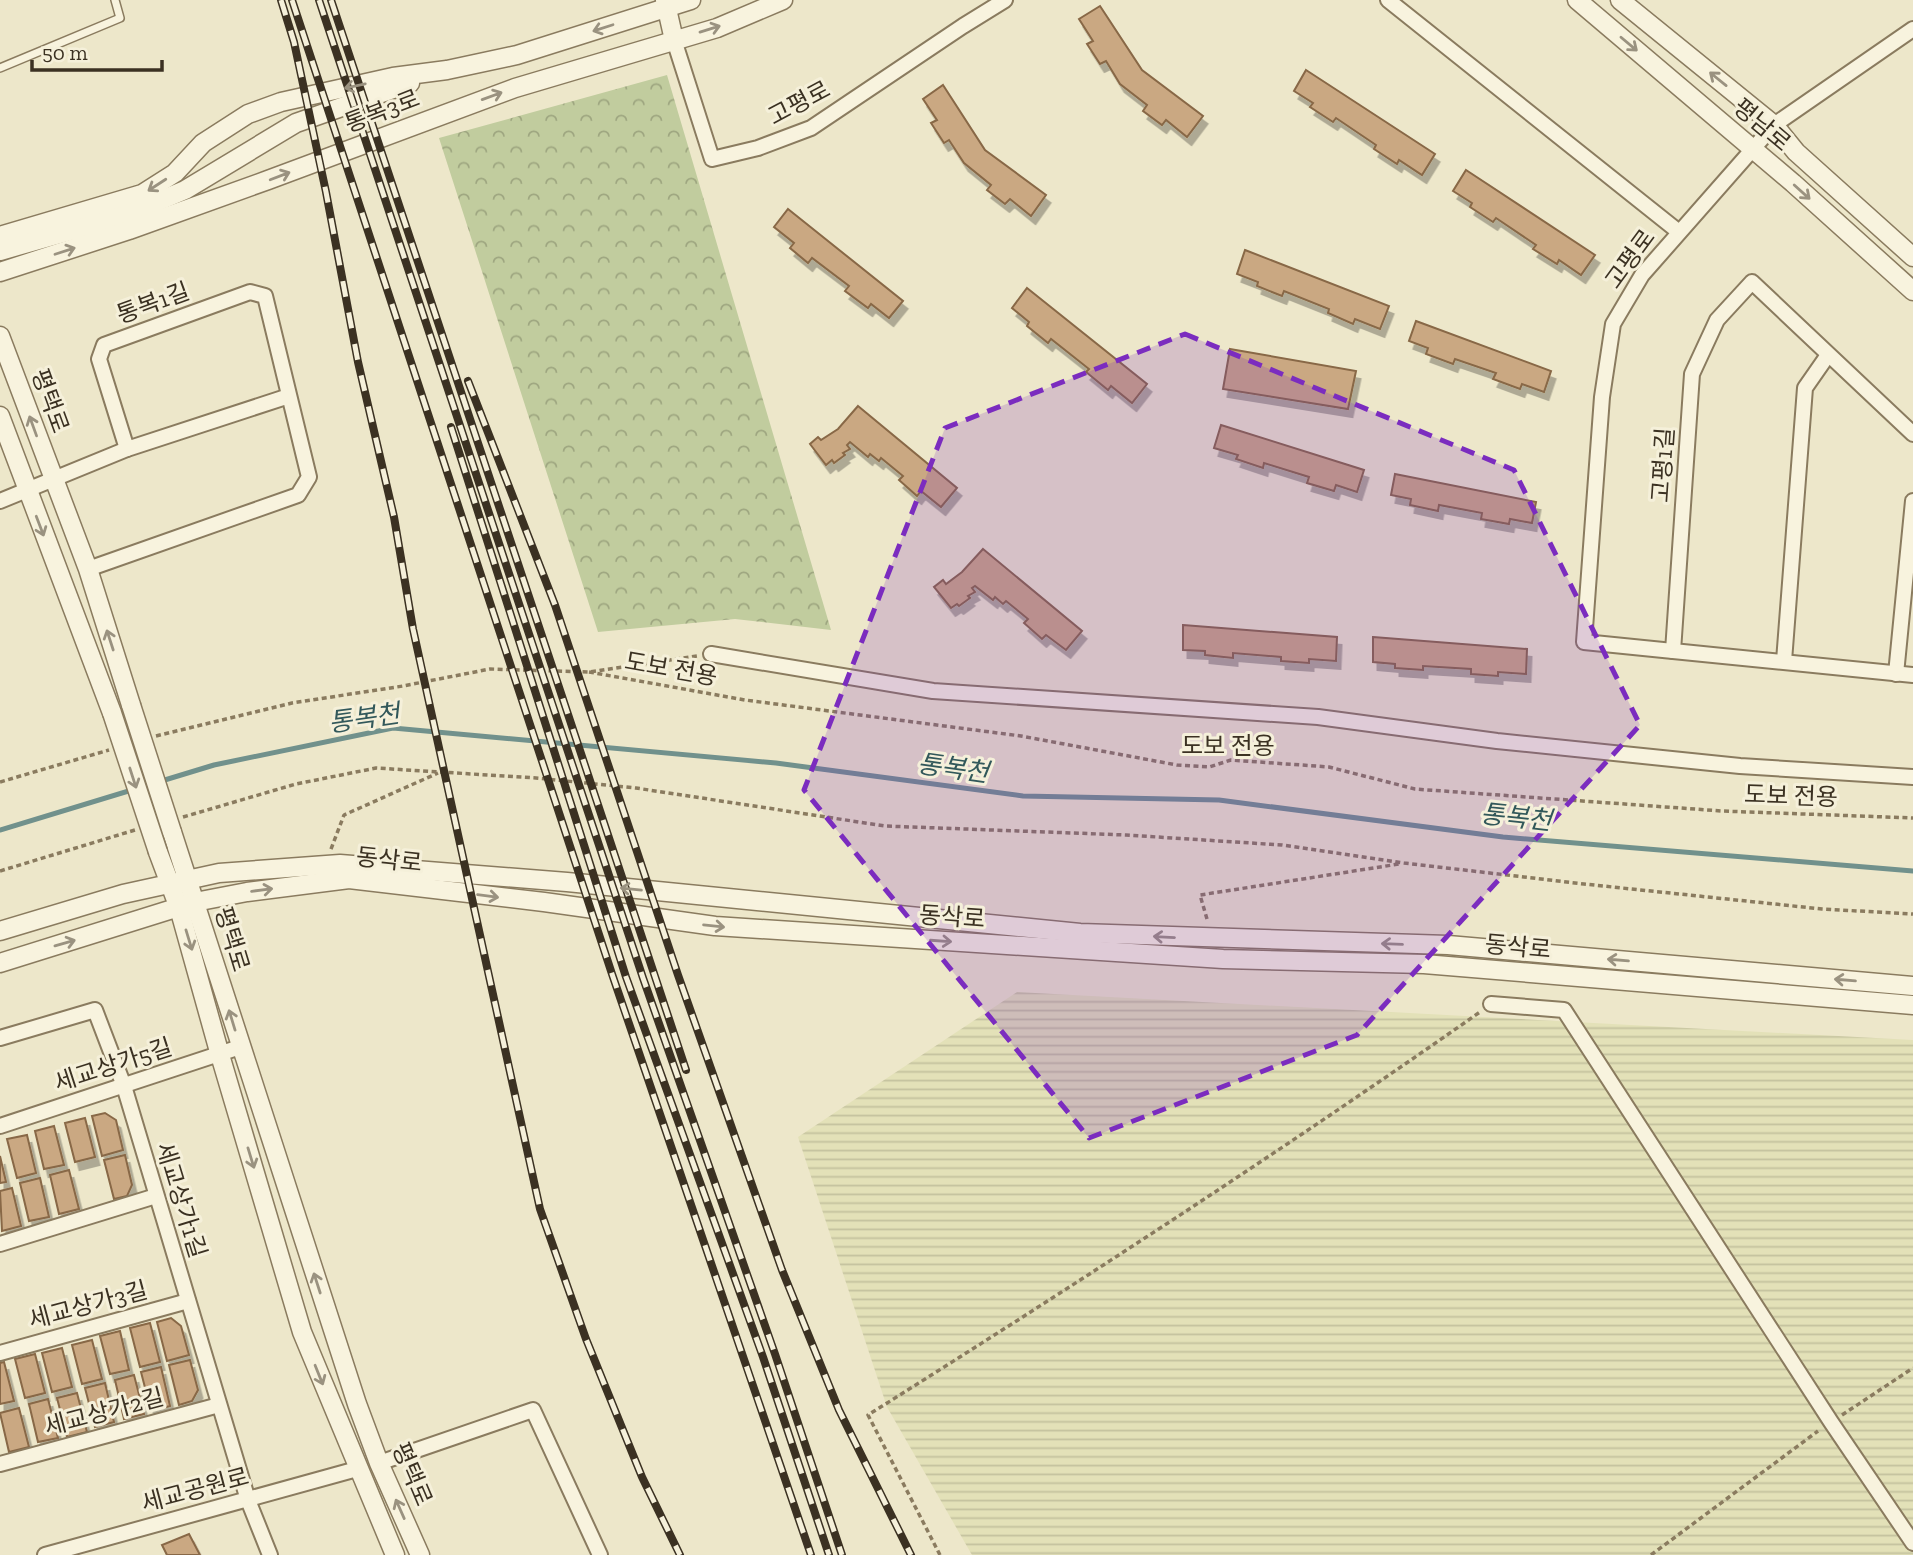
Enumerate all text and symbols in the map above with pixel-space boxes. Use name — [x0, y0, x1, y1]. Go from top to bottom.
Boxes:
one-way arrow — [592, 22, 614, 35]
one-way arrow — [699, 22, 721, 35]
scale bar — [32, 28, 161, 72]
one-way arrow — [1620, 36, 1638, 52]
text: 50 m — [42, 40, 88, 65]
one-way arrow — [1710, 72, 1728, 87]
street label: 고평로 — [763, 74, 835, 131]
one-way arrow — [344, 79, 367, 93]
street label: 통복3로 — [340, 83, 423, 138]
one-way arrow — [481, 89, 503, 101]
street label: 평남로 — [1728, 92, 1797, 157]
one-way arrow — [268, 169, 290, 182]
one-way arrow — [147, 178, 167, 192]
one-way arrow — [1793, 183, 1810, 200]
street label: 고평로 — [1598, 223, 1661, 294]
one-way arrow — [53, 244, 75, 256]
street label: 통복1길 — [112, 276, 193, 329]
street label: 평택로 — [26, 365, 75, 437]
one-way arrow — [26, 415, 38, 437]
street label: 고평1길 — [1645, 426, 1680, 504]
one-way arrow — [35, 515, 48, 537]
one-way arrow — [103, 629, 115, 651]
street label: 도보 전용 — [622, 646, 720, 691]
water label: 통복천 — [326, 697, 405, 739]
street label: 도보 전용 — [1181, 731, 1275, 760]
water label: 통복천 — [915, 747, 994, 789]
one-way arrow — [127, 767, 140, 789]
street label: 도보 전용 — [1744, 779, 1838, 812]
water label: 통복천 — [1479, 797, 1556, 837]
street label: 동삭로 — [355, 842, 424, 877]
one-way arrow — [620, 883, 643, 896]
one-way arrow — [250, 884, 273, 897]
one-way arrow — [476, 889, 499, 902]
street label: 동삭로 — [918, 900, 986, 933]
street label: 평택로 — [209, 903, 256, 975]
one-way arrow — [702, 919, 724, 932]
one-way arrow — [183, 928, 196, 950]
street label: 동삭로 — [1484, 929, 1552, 964]
one-way arrow — [1153, 931, 1176, 944]
one-way arrow — [54, 935, 76, 948]
one-way arrow — [929, 935, 951, 948]
one-way arrow — [1380, 937, 1403, 950]
one-way arrow — [1608, 954, 1630, 967]
one-way arrow — [1834, 973, 1857, 986]
one-way arrow — [224, 1009, 237, 1031]
street label: 세교상가5길 — [50, 1032, 176, 1097]
street label: 세교상가1길 — [150, 1138, 213, 1261]
one-way arrow — [245, 1147, 258, 1169]
one-way arrow — [310, 1272, 323, 1294]
street label: 세교상가3길 — [25, 1275, 151, 1334]
one-way arrow — [313, 1364, 326, 1386]
street label: 세교상가2길 — [41, 1382, 167, 1441]
street label: 평택로 — [386, 1438, 439, 1510]
street label: 세교공원로 — [138, 1461, 252, 1518]
one-way arrow — [393, 1499, 406, 1520]

